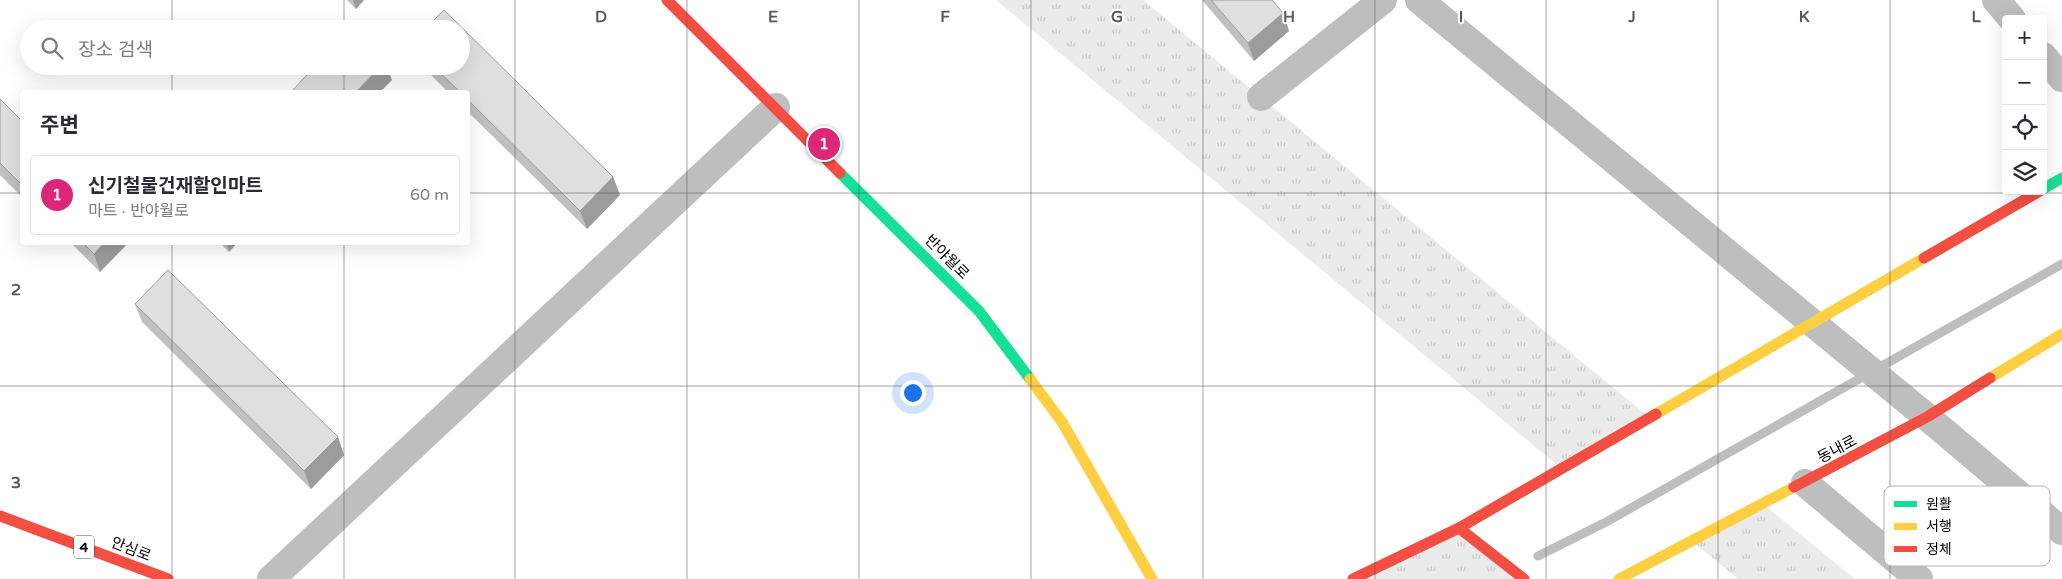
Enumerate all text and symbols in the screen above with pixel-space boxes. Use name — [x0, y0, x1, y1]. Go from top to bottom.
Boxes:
text: D — [595, 7, 607, 27]
text: E — [768, 7, 778, 27]
text: F — [940, 7, 950, 27]
text: G — [1111, 7, 1123, 27]
text: H — [1283, 7, 1295, 27]
text: I — [1459, 7, 1463, 27]
text: J — [1627, 7, 1636, 27]
text: K — [1799, 7, 1810, 27]
text: L — [1971, 7, 1981, 27]
map controls — [2002, 15, 2047, 195]
button: + — [2002, 15, 2047, 60]
search box — [20, 20, 470, 75]
icon: search — [38, 34, 66, 62]
text: 장소 검색 — [78, 39, 153, 61]
button: − — [2002, 60, 2047, 105]
button: locate — [2002, 105, 2047, 150]
text: 주변 — [40, 113, 79, 138]
pin: 1 — [808, 125, 840, 163]
button: layers — [2002, 150, 2047, 195]
text: 신기철물건재할인마트 — [88, 175, 263, 197]
text: 1 — [52, 185, 62, 205]
text: 60 m — [410, 185, 449, 205]
text: 마트 · 반야월로 — [88, 201, 189, 221]
street label: 반야월로 — [921, 231, 973, 283]
text: 2 — [11, 280, 21, 300]
your location — [900, 380, 926, 406]
street label: 동내로 — [1814, 431, 1860, 467]
text: 3 — [11, 473, 21, 493]
legend — [1884, 486, 2050, 566]
text: 원활 — [1926, 496, 1952, 513]
text: 서행 — [1926, 518, 1952, 535]
street label: 안심로 — [108, 533, 154, 565]
road number: 4 — [74, 536, 94, 558]
text: 정체 — [1926, 541, 1952, 558]

